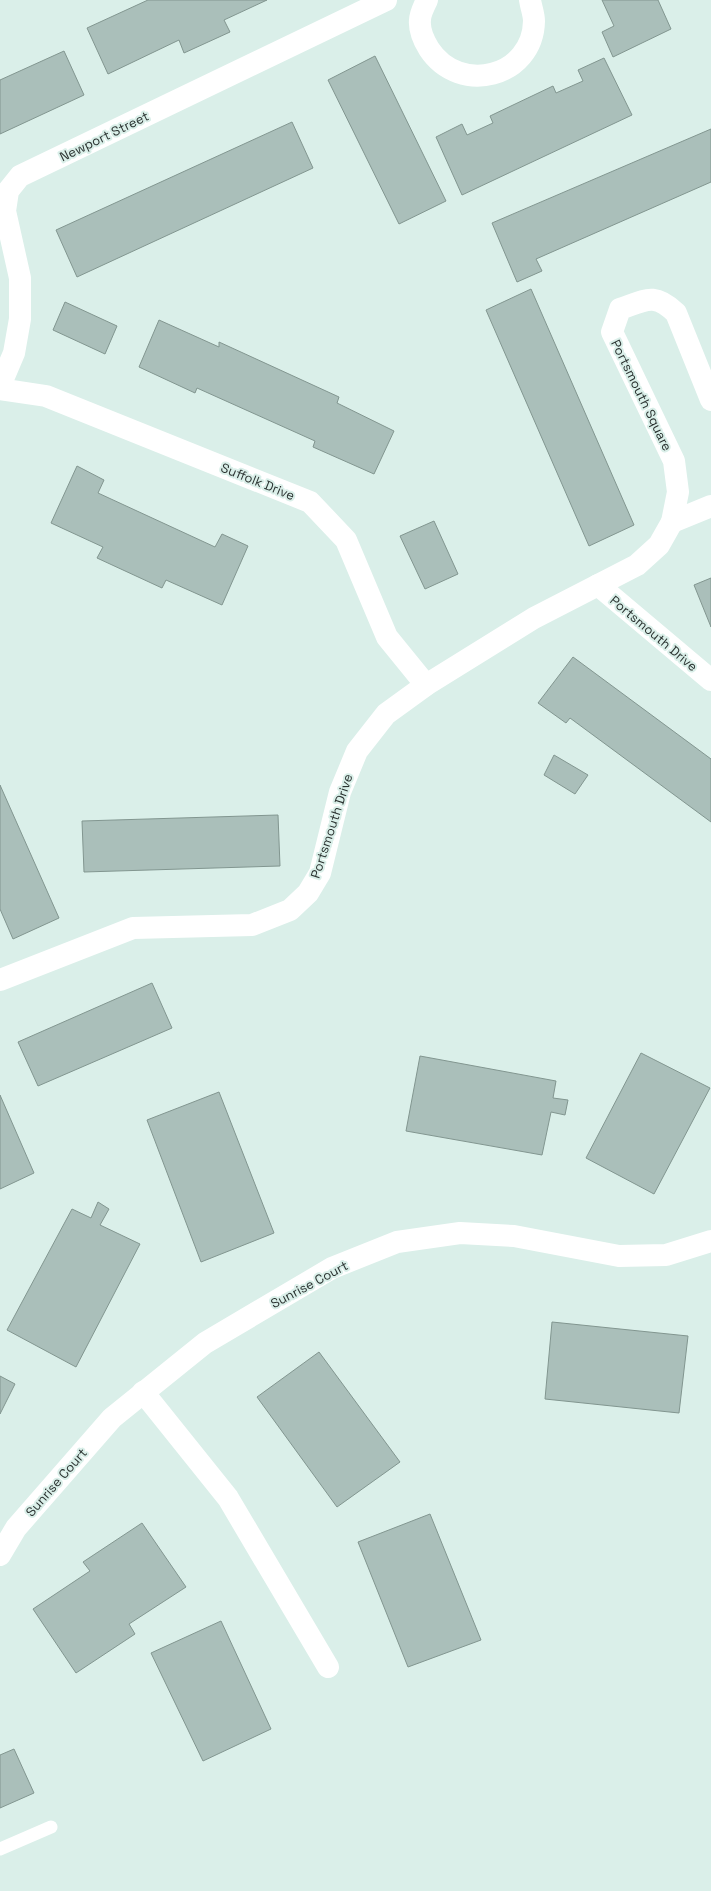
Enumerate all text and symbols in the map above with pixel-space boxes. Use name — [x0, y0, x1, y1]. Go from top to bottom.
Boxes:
street label: Newport Street — [57, 108, 152, 165]
street label: Portsmouth Square — [607, 337, 676, 454]
street label: Suffolk Drive — [218, 459, 297, 504]
street label: Portsmouth Drive — [606, 592, 701, 675]
street label: Portsmouth Drive — [307, 772, 356, 881]
street label: Sunrise Court — [268, 1257, 351, 1312]
street label: Sunrise Court — [22, 1445, 91, 1520]

